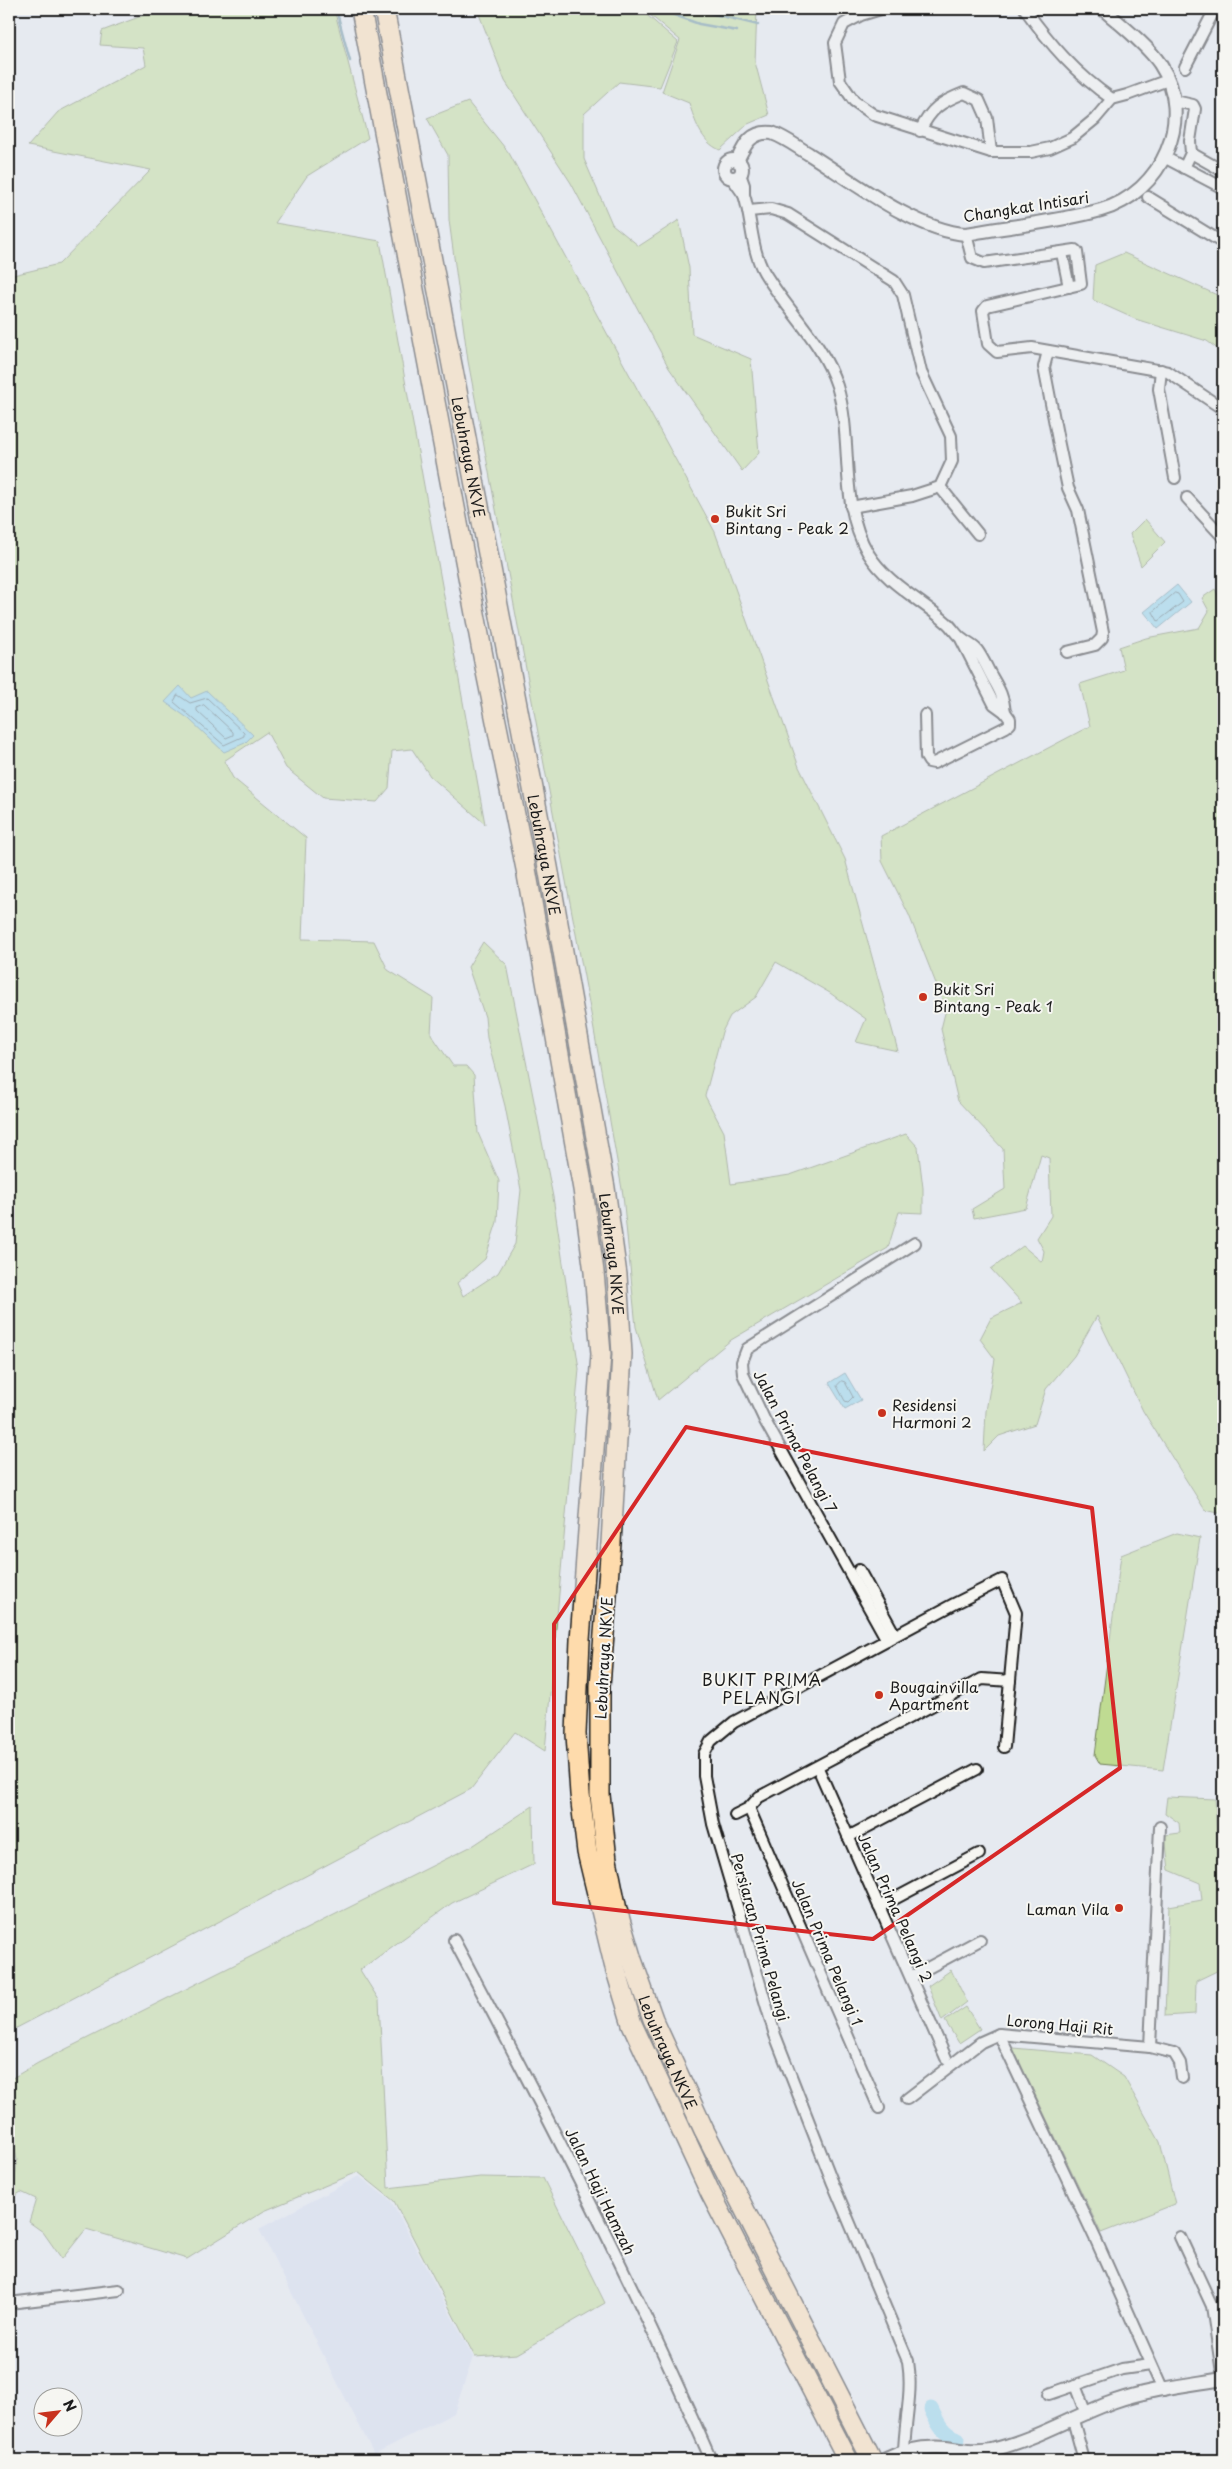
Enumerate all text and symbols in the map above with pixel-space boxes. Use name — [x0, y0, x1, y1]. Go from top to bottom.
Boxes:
street label: Changkat Intisari — [961, 185, 1091, 227]
street label: Lebuhraya NKVE — [447, 394, 492, 519]
place label: Bukit Sri Bintang - Peak 2 — [725, 499, 849, 539]
marker: Bukit Sri Bintang - Peak 2 — [709, 513, 721, 525]
street label: Lebuhraya NKVE — [523, 792, 568, 917]
place label: Bukit Sri Bintang - Peak 1 — [933, 977, 1053, 1017]
marker: Bukit Sri Bintang - Peak 1 — [917, 991, 929, 1003]
street label: Lebuhraya NKVE — [594, 1191, 631, 1316]
street label: Jalan Prima Pelangi 7 — [748, 1365, 844, 1517]
place label: Residensi Harmoni 2 — [892, 1393, 972, 1433]
marker: Residensi Harmoni 2 — [876, 1407, 888, 1419]
street label: Lebuhraya NKVE — [588, 1596, 618, 1720]
district label: BUKIT PRIMA PELANGI — [702, 1667, 822, 1709]
place label: Bougainvilla Apartment — [889, 1675, 979, 1715]
marker: Bougainvilla Apartment — [873, 1689, 885, 1701]
street label: Jalan Prima Pelangi 2 — [853, 1829, 939, 1985]
street label: Persiaran Prima Pelangi — [726, 1850, 796, 2024]
street label: Jalan Prima Pelangi 1 — [787, 1875, 869, 2029]
place label: Laman Vila — [1027, 1897, 1110, 1920]
marker: Laman Vila — [1113, 1902, 1125, 1914]
street label: Lebuhraya NKVE — [634, 1992, 704, 2113]
street label: Lorong Haji Rit — [1006, 2008, 1114, 2040]
street label: Jalan Haji Hamzah — [560, 2123, 642, 2259]
north arrow — [32, 2386, 82, 2436]
text: N — [58, 2396, 82, 2415]

